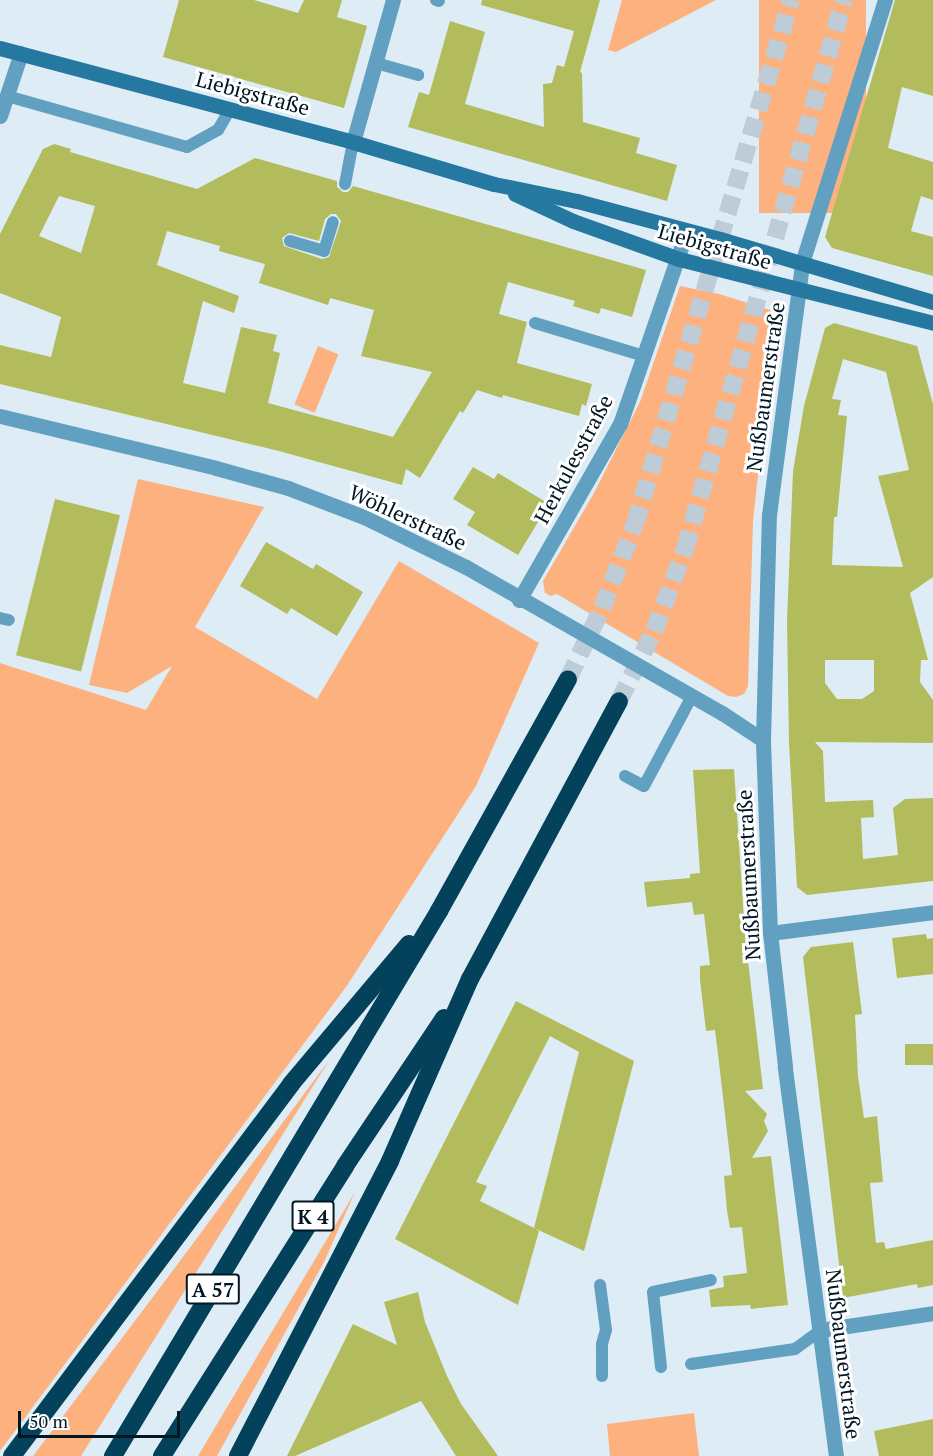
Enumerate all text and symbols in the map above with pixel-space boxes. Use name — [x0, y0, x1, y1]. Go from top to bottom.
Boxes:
street label: Liebigstraße — [193, 66, 313, 120]
street label: Liebigstraße — [655, 218, 775, 274]
street label: Nußbaumerstraße — [741, 300, 789, 474]
street label: Herkulesstraße — [528, 390, 618, 528]
street label: Wöhlerstraße — [345, 479, 471, 555]
street label: Nußbaumerstraße — [731, 789, 765, 961]
road number: K 4 — [290, 1199, 336, 1233]
street label: Nußbaumerstraße — [821, 1268, 867, 1440]
road number: A 57 — [184, 1272, 242, 1306]
scale bar — [21, 1399, 183, 1437]
text: 50 m — [29, 1409, 68, 1433]

